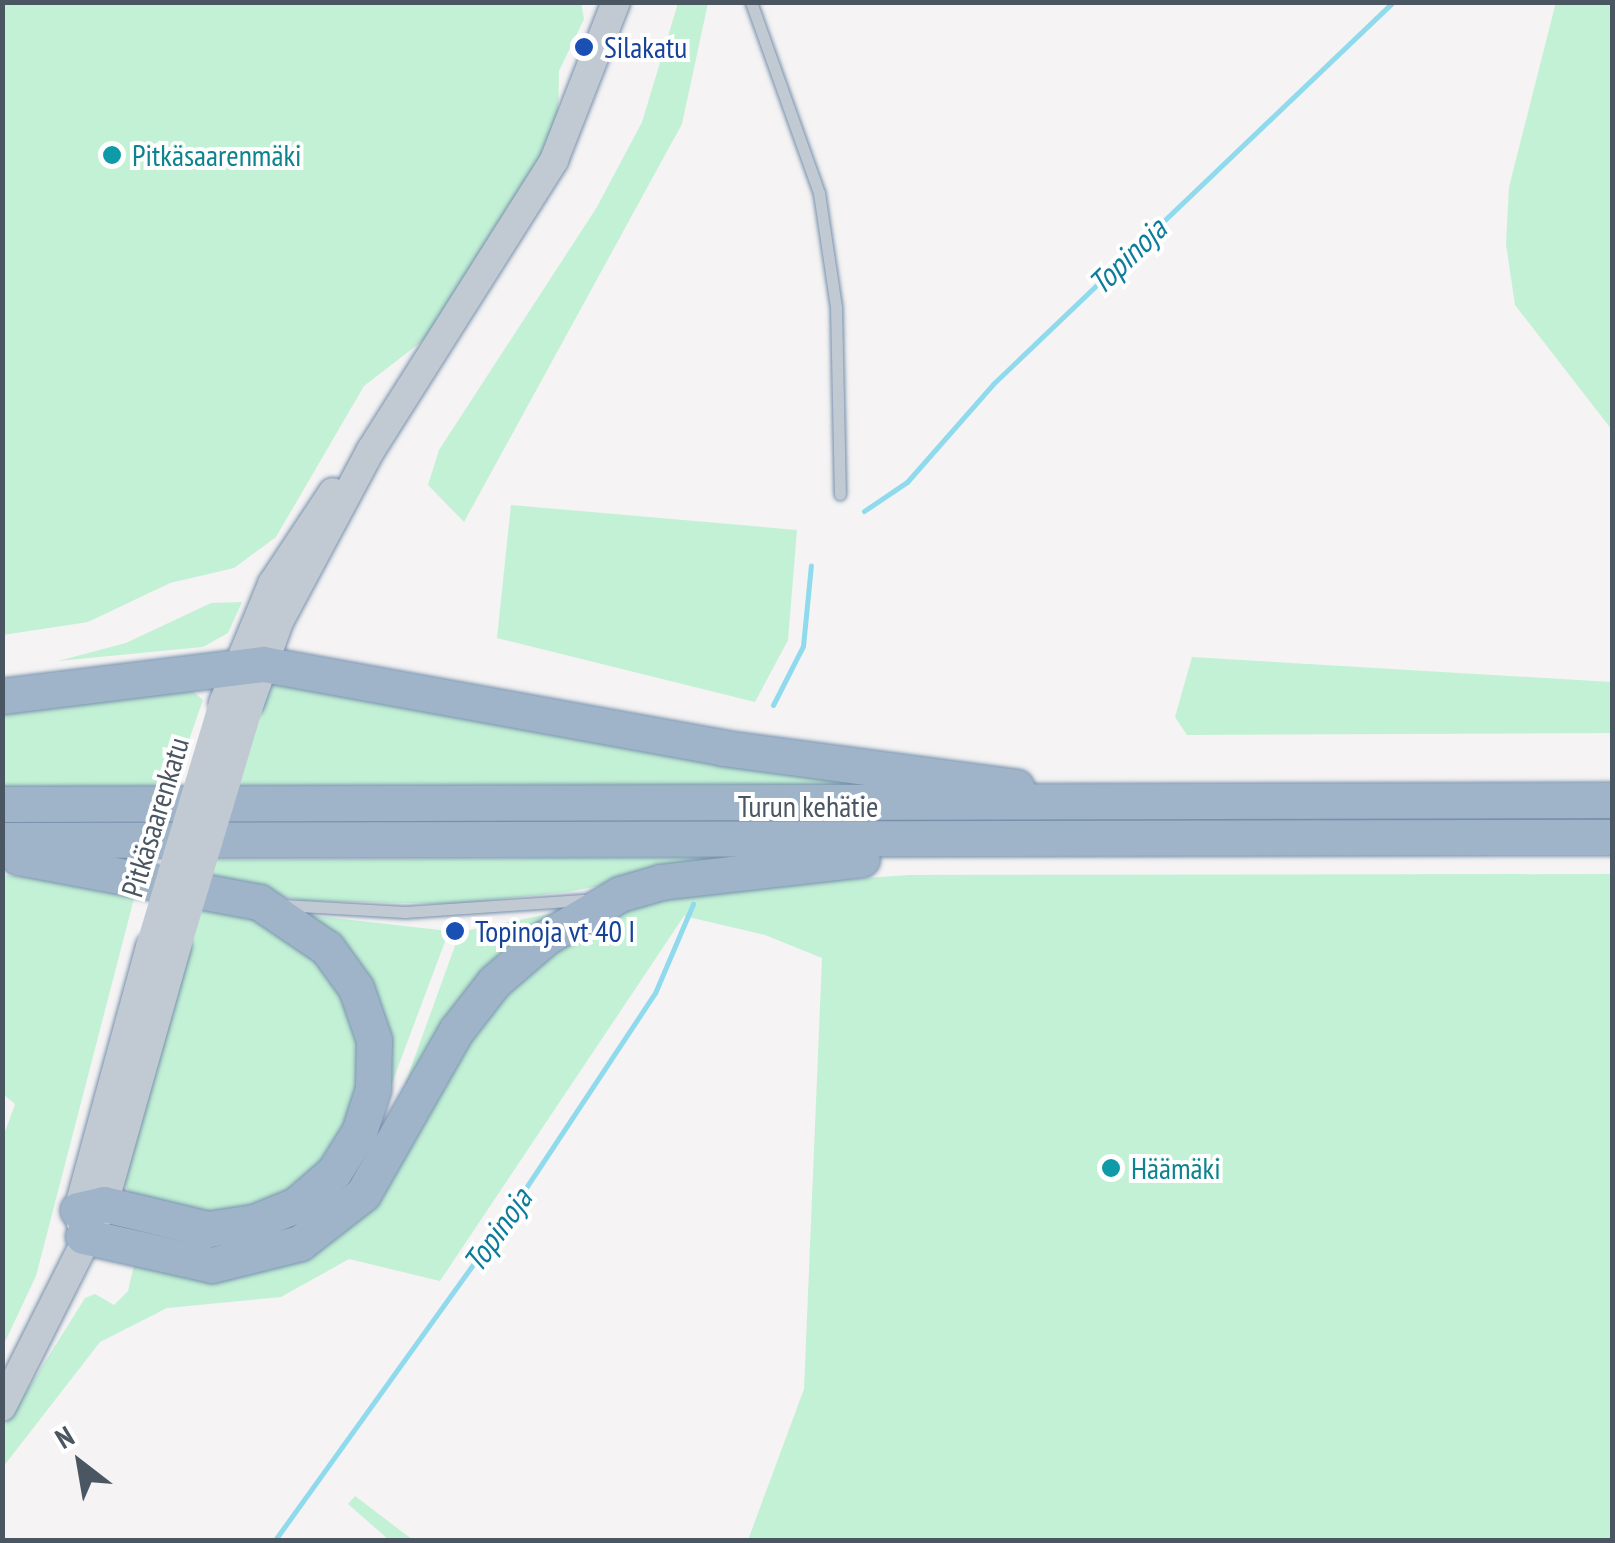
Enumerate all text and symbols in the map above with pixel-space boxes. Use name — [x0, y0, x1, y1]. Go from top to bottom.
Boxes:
place label: Silakatu — [604, 29, 687, 65]
marker: Silakatu — [573, 36, 595, 58]
place label: Pitkäsaarenmäki — [132, 137, 302, 173]
marker: Pitkäsaarenmäki — [101, 144, 123, 166]
water label: Topinoja — [1080, 210, 1174, 302]
street label: Pitkäsaarenkatu — [114, 733, 196, 901]
street label: Turun kehätie — [738, 788, 878, 824]
place label: Topinoja vt 40 I — [475, 913, 635, 949]
marker: Topinoja vt 40 I — [444, 920, 466, 942]
place label: Häämäki — [1131, 1150, 1221, 1186]
marker: Häämäki — [1100, 1157, 1122, 1179]
water label: Topinoja — [455, 1181, 539, 1279]
north arrow — [30, 1413, 130, 1513]
text: N — [48, 1417, 80, 1457]

